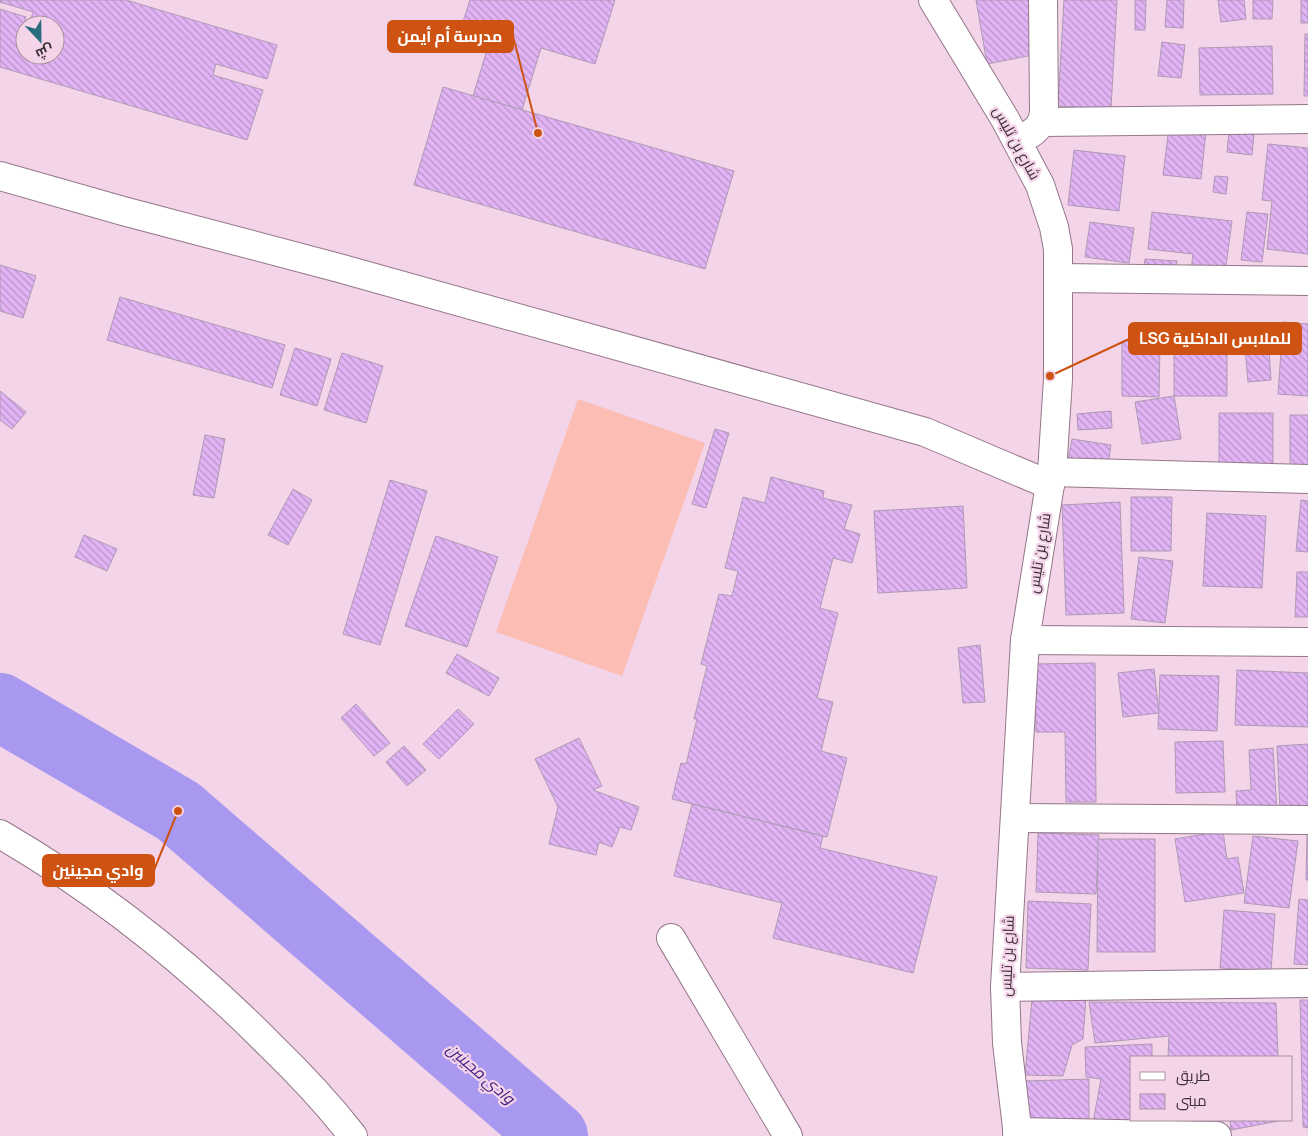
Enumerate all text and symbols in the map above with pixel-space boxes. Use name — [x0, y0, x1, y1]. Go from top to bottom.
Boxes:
north arrow — [15, 15, 65, 65]
callout: مدرسة أم أيمن — [388, 21, 513, 52]
text: مدرسة أم أيمن — [398, 25, 502, 48]
text: ش — [33, 40, 57, 65]
street label: شارع بن تليس — [987, 102, 1046, 184]
callout: LSG للملابس الداخلية — [1129, 323, 1301, 354]
text: LSG للملابس الداخلية — [1139, 327, 1291, 349]
street label: شارع بن تليس — [1022, 511, 1057, 595]
callout: وادي مجينين — [43, 855, 154, 886]
text: وادي مجينين — [53, 859, 144, 883]
street label: شارع بن تليس — [995, 915, 1020, 997]
water label: وادي مجينين — [441, 1037, 521, 1111]
legend — [1130, 1056, 1293, 1121]
text: طريق — [1176, 1065, 1210, 1086]
text: مبنى — [1176, 1090, 1207, 1111]

